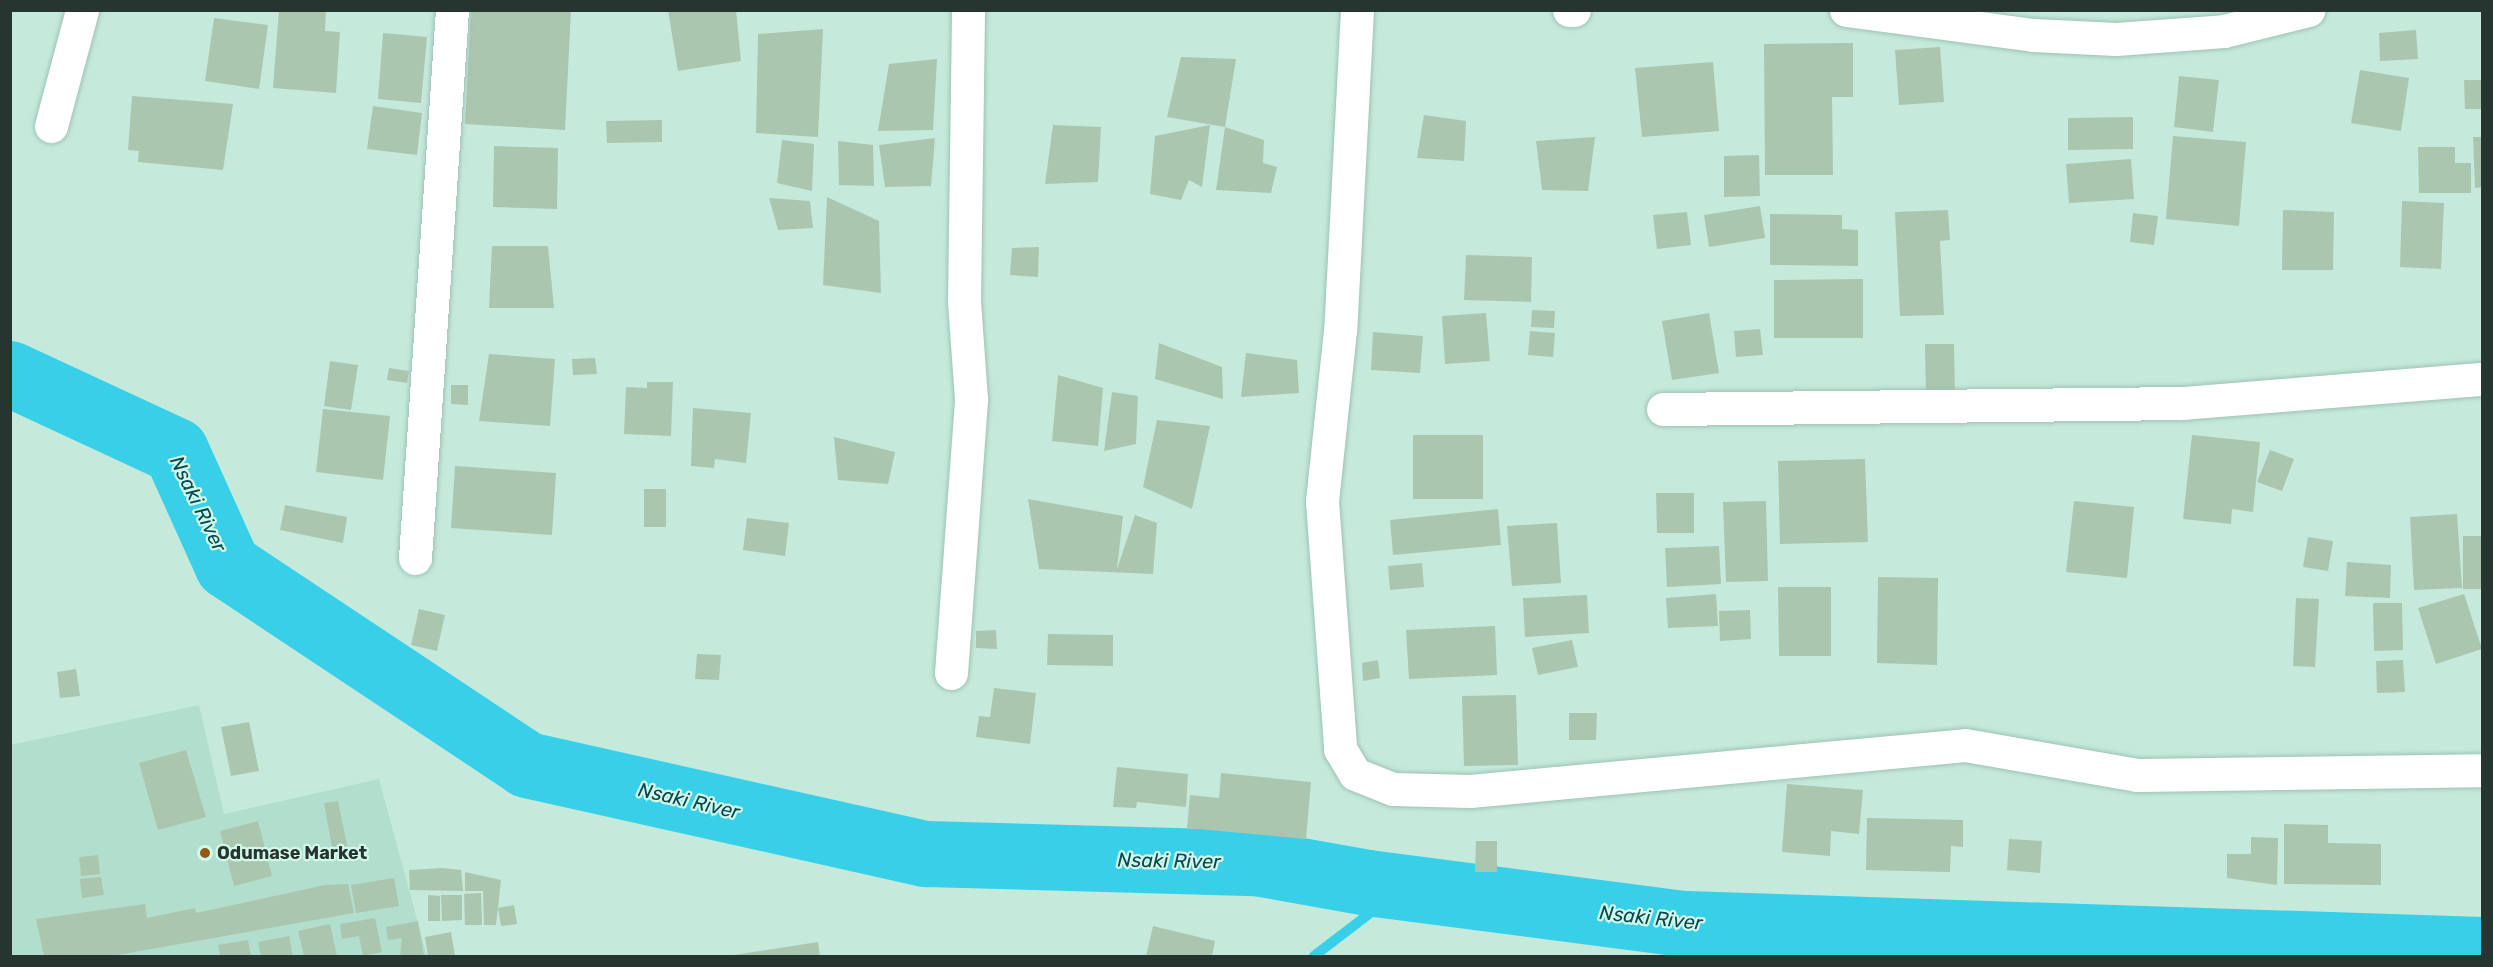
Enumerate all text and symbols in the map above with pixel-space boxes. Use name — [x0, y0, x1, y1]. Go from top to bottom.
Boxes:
water label: Nsaki River — [165, 452, 231, 556]
water label: Nsaki River — [636, 778, 742, 824]
place label: Odumase Market — [217, 842, 367, 864]
marker: Odumase Market — [198, 846, 212, 860]
water label: Nsaki River — [1117, 848, 1221, 874]
water label: Nsaki River — [1598, 901, 1704, 935]

